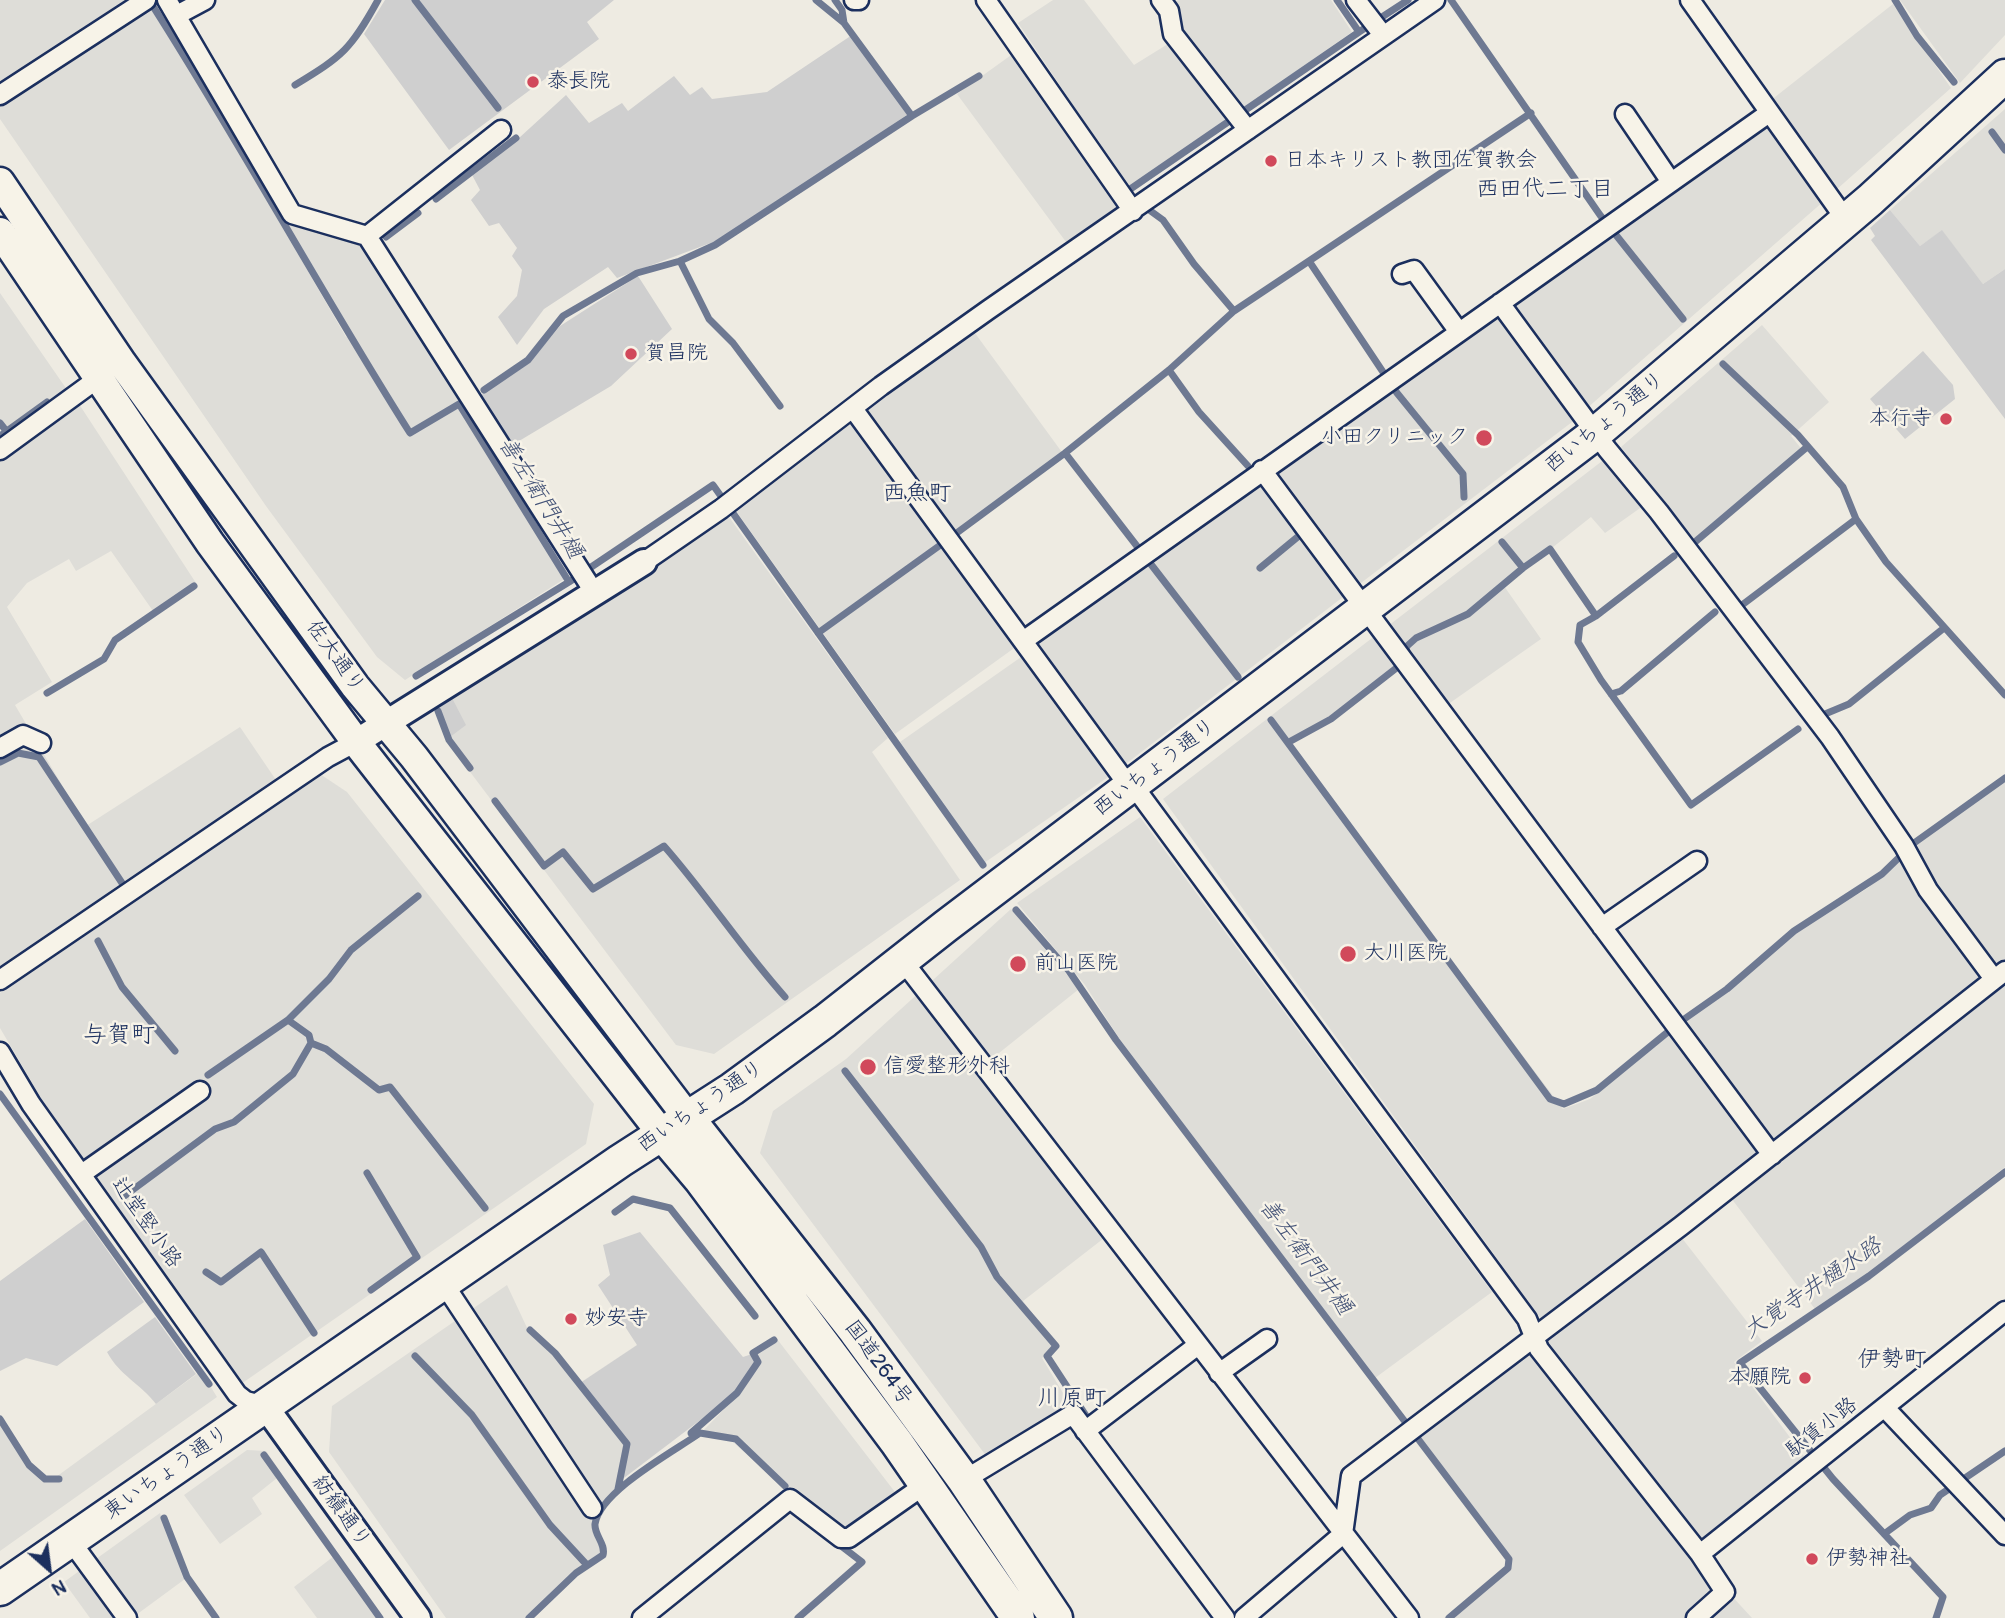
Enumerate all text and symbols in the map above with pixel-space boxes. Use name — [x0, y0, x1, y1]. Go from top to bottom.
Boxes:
place label: 泰長院 — [547, 69, 610, 95]
marker: 泰長院 — [525, 74, 541, 90]
place label: 日本キリスト教団佐賀教会 — [1285, 148, 1537, 174]
marker: 日本キリスト教団佐賀教会 — [1263, 153, 1279, 169]
district label: 西田代二丁目 — [1476, 176, 1614, 204]
place label: 賀昌院 — [645, 341, 708, 367]
marker: 賀昌院 — [623, 346, 639, 362]
street label: 西いちょう通り — [1540, 367, 1670, 479]
place label: 本行寺 — [1869, 406, 1932, 432]
marker: 本行寺 — [1938, 411, 1954, 427]
place label: 小田クリニック — [1321, 425, 1468, 451]
marker: 小田クリニック — [1474, 428, 1494, 448]
water label: 善左衛門井樋 — [492, 432, 588, 564]
district label: 西魚町 — [883, 480, 951, 508]
street label: 佐大通り — [300, 616, 370, 698]
street label: 西いちょう通り — [1089, 714, 1221, 822]
place label: 大川医院 — [1364, 941, 1448, 967]
marker: 大川医院 — [1338, 944, 1358, 964]
place label: 前山医院 — [1034, 951, 1118, 977]
marker: 前山医院 — [1008, 954, 1028, 974]
district label: 与賀町 — [83, 1022, 155, 1050]
place label: 信愛整形外科 — [884, 1054, 1010, 1080]
street label: 西いちょう通り — [633, 1055, 769, 1159]
marker: 信愛整形外科 — [858, 1057, 878, 1077]
street label: 辻堂竪小路 — [106, 1173, 186, 1273]
water label: 善左衛門井樋 — [1252, 1194, 1358, 1320]
water label: 大覚寺井樋水路 — [1739, 1233, 1887, 1345]
place label: 妙安寺 — [585, 1306, 648, 1332]
marker: 妙安寺 — [563, 1311, 579, 1327]
street label: 国道264号 — [839, 1315, 917, 1411]
district label: 伊勢町 — [1858, 1346, 1926, 1374]
place label: 本願院 — [1728, 1365, 1791, 1391]
marker: 本願院 — [1797, 1370, 1813, 1386]
district label: 川原町 — [1038, 1385, 1106, 1413]
street label: 駄賃小路 — [1781, 1392, 1863, 1464]
street label: 東いちょう通り — [100, 1421, 234, 1525]
street label: 紡績通り — [306, 1471, 376, 1553]
north arrow — [14, 1534, 84, 1604]
place label: 伊勢神社 — [1826, 1546, 1910, 1572]
marker: 伊勢神社 — [1804, 1551, 1820, 1567]
text: N — [48, 1574, 70, 1601]

